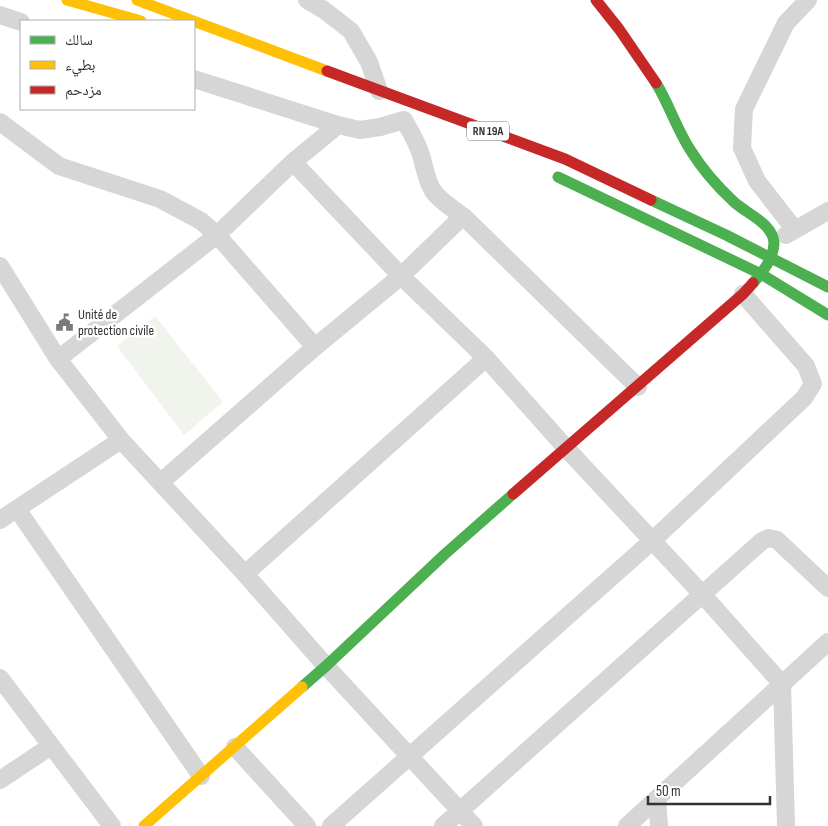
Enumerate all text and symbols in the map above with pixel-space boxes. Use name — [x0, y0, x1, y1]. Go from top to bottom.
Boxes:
legend — [20, 20, 195, 110]
text: سالك — [65, 31, 93, 50]
text: بطيء — [65, 56, 95, 77]
text: مزدحم — [65, 81, 102, 100]
road number: RN 19A — [467, 122, 509, 140]
place label: Unité de protection civile — [78, 306, 154, 339]
public building icon: Unité de protection civile — [54, 312, 74, 332]
scale bar — [648, 774, 770, 806]
text: 50 m — [656, 782, 681, 801]

